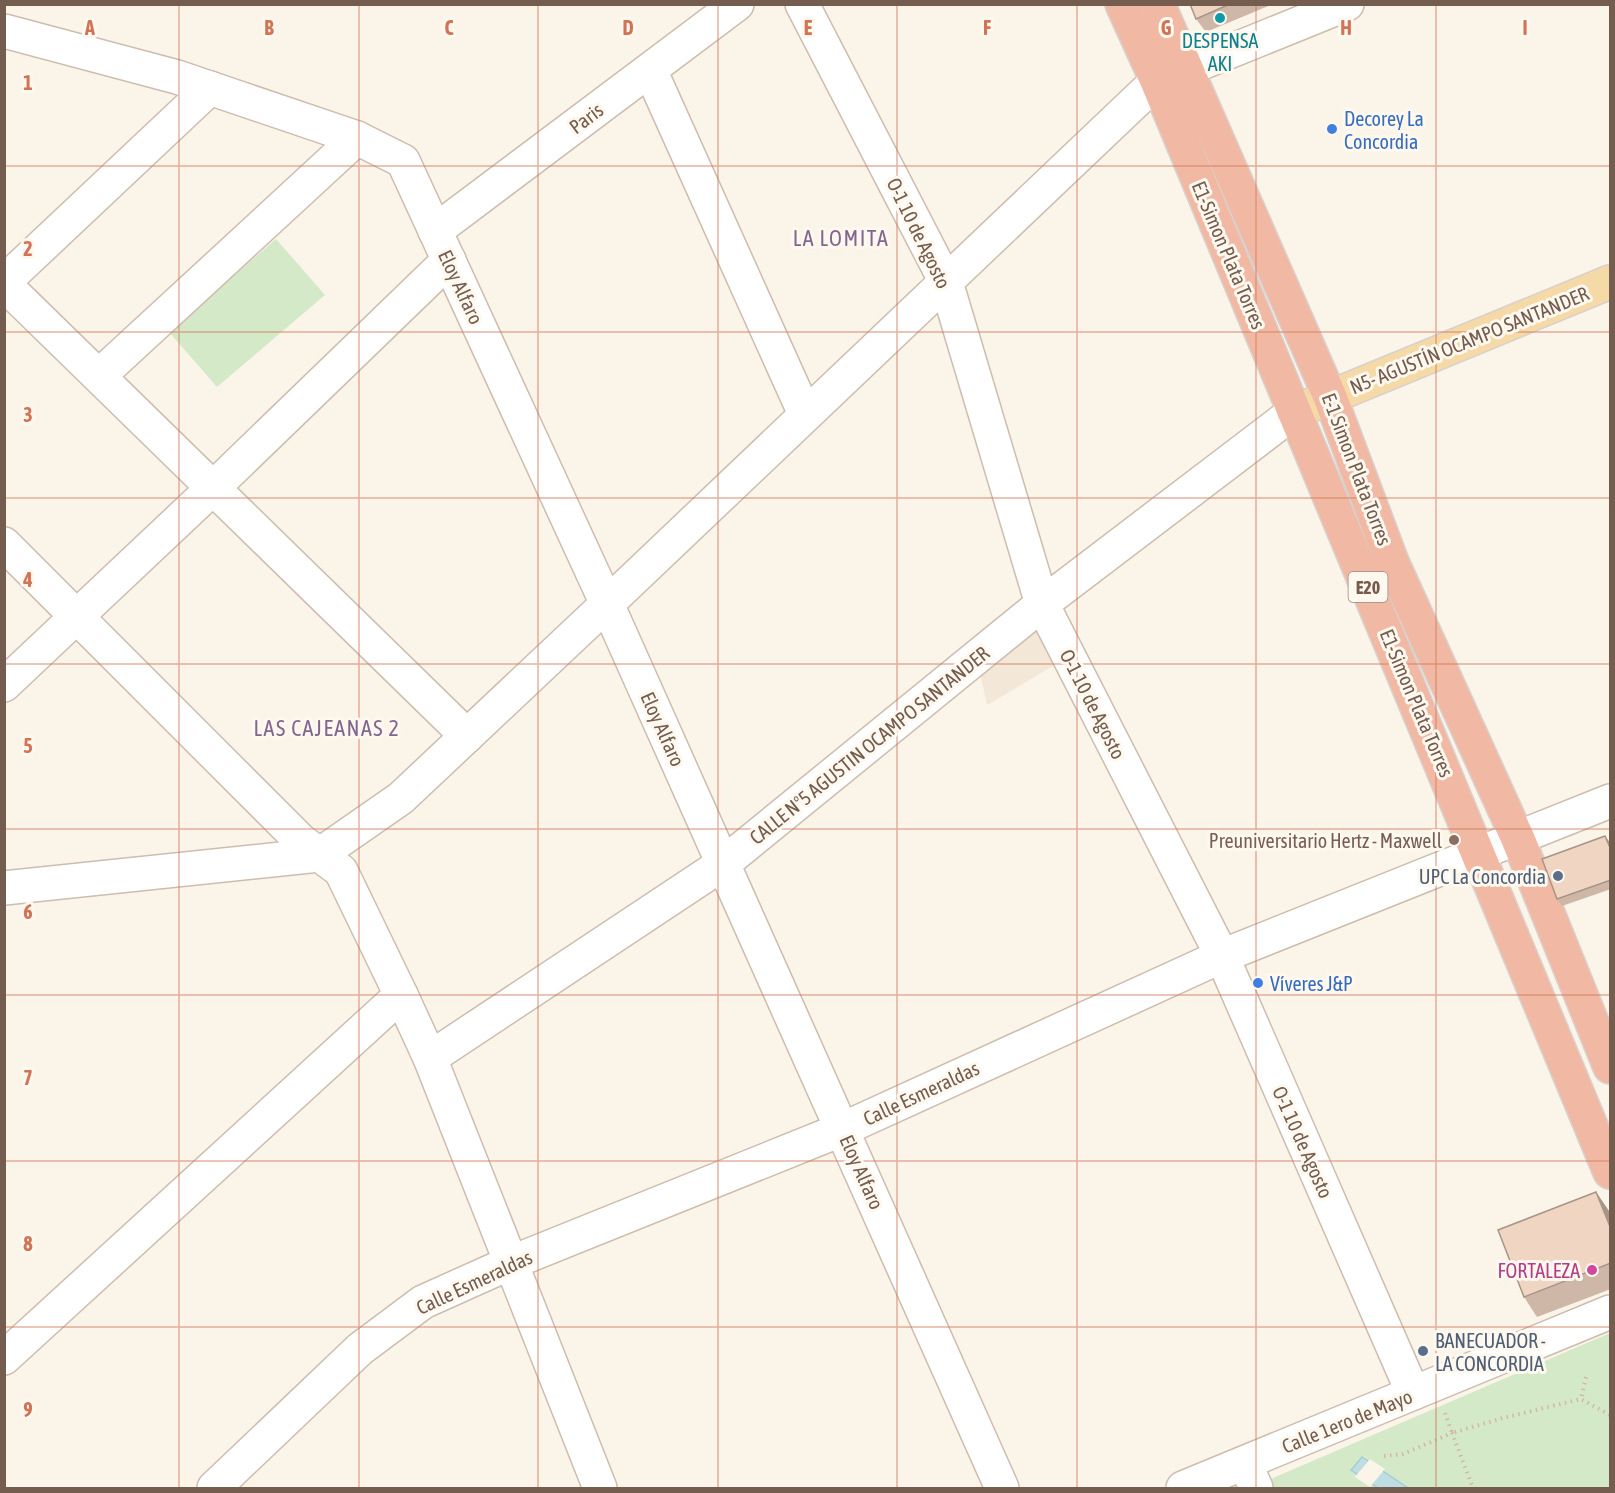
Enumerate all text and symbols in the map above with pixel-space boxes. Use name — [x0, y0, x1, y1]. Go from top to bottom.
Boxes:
marker: DESPENSA AKI — [1213, 11, 1227, 25]
text: A — [84, 16, 95, 39]
text: B — [264, 16, 274, 39]
text: C — [445, 16, 454, 39]
text: D — [622, 16, 634, 39]
text: E — [804, 16, 813, 39]
text: F — [983, 16, 991, 39]
text: G — [1161, 16, 1172, 39]
text: H — [1340, 16, 1352, 39]
text: I — [1522, 16, 1528, 39]
place label: DESPENSA AKI — [1182, 29, 1258, 75]
text: 1 — [23, 71, 33, 94]
street label: Paris — [565, 98, 607, 138]
place label: Decorey La Concordia — [1344, 107, 1424, 153]
marker: Decorey La Concordia — [1325, 122, 1339, 136]
street label: O-1 10 de Agosto — [882, 174, 956, 292]
street label: E1-Simon Plata Torres — [1187, 178, 1271, 332]
district label: LA LOMITA — [793, 225, 889, 251]
text: 2 — [23, 237, 33, 260]
street label: Eloy Alfaro — [434, 246, 488, 328]
street label: N5- AGUSTÍN OCAMPO SANTANDER — [1346, 282, 1592, 398]
street label: E-1 Simon Plata Torres — [1317, 390, 1397, 548]
text: 3 — [23, 403, 33, 426]
text: 4 — [22, 568, 33, 591]
road number: E20 — [1348, 572, 1388, 602]
street label: E1-Simon Plata Torres — [1375, 626, 1459, 780]
street label: CALLE Nº5 AGUSTIN OCAMPO SANTANDER — [745, 641, 993, 849]
street label: O-1 10 de Agosto — [1055, 645, 1131, 763]
street label: Eloy Alfaro — [636, 688, 690, 770]
district label: LAS CAJEANAS 2 — [254, 715, 400, 741]
text: 5 — [23, 734, 33, 757]
place label: Preuniversitario Hertz - Maxwell — [1209, 829, 1443, 852]
marker: Preuniversitario Hertz - Maxwell — [1447, 833, 1461, 847]
place label: UPC La Concordia — [1419, 865, 1546, 888]
marker: UPC La Concordia — [1551, 869, 1565, 883]
text: 6 — [23, 900, 33, 923]
place label: Víveres J&P — [1270, 972, 1353, 995]
marker: Víveres J&P — [1251, 976, 1265, 990]
street label: Calle Esmeraldas — [859, 1056, 983, 1130]
text: 7 — [23, 1066, 33, 1089]
street label: O-1 10 de Agosto — [1268, 1082, 1338, 1202]
street label: Eloy Alfaro — [835, 1131, 889, 1213]
text: 8 — [23, 1232, 33, 1255]
street label: Calle Esmeraldas — [412, 1245, 536, 1319]
place label: FORTALEZA — [1497, 1259, 1580, 1282]
marker: FORTALEZA — [1585, 1263, 1599, 1277]
place label: BANECUADOR - LA CONCORDIA — [1435, 1329, 1546, 1375]
marker: BANECUADOR - LA CONCORDIA — [1416, 1344, 1430, 1358]
street label: Calle 1ero de Mayo — [1278, 1384, 1416, 1458]
text: 9 — [23, 1398, 33, 1421]

